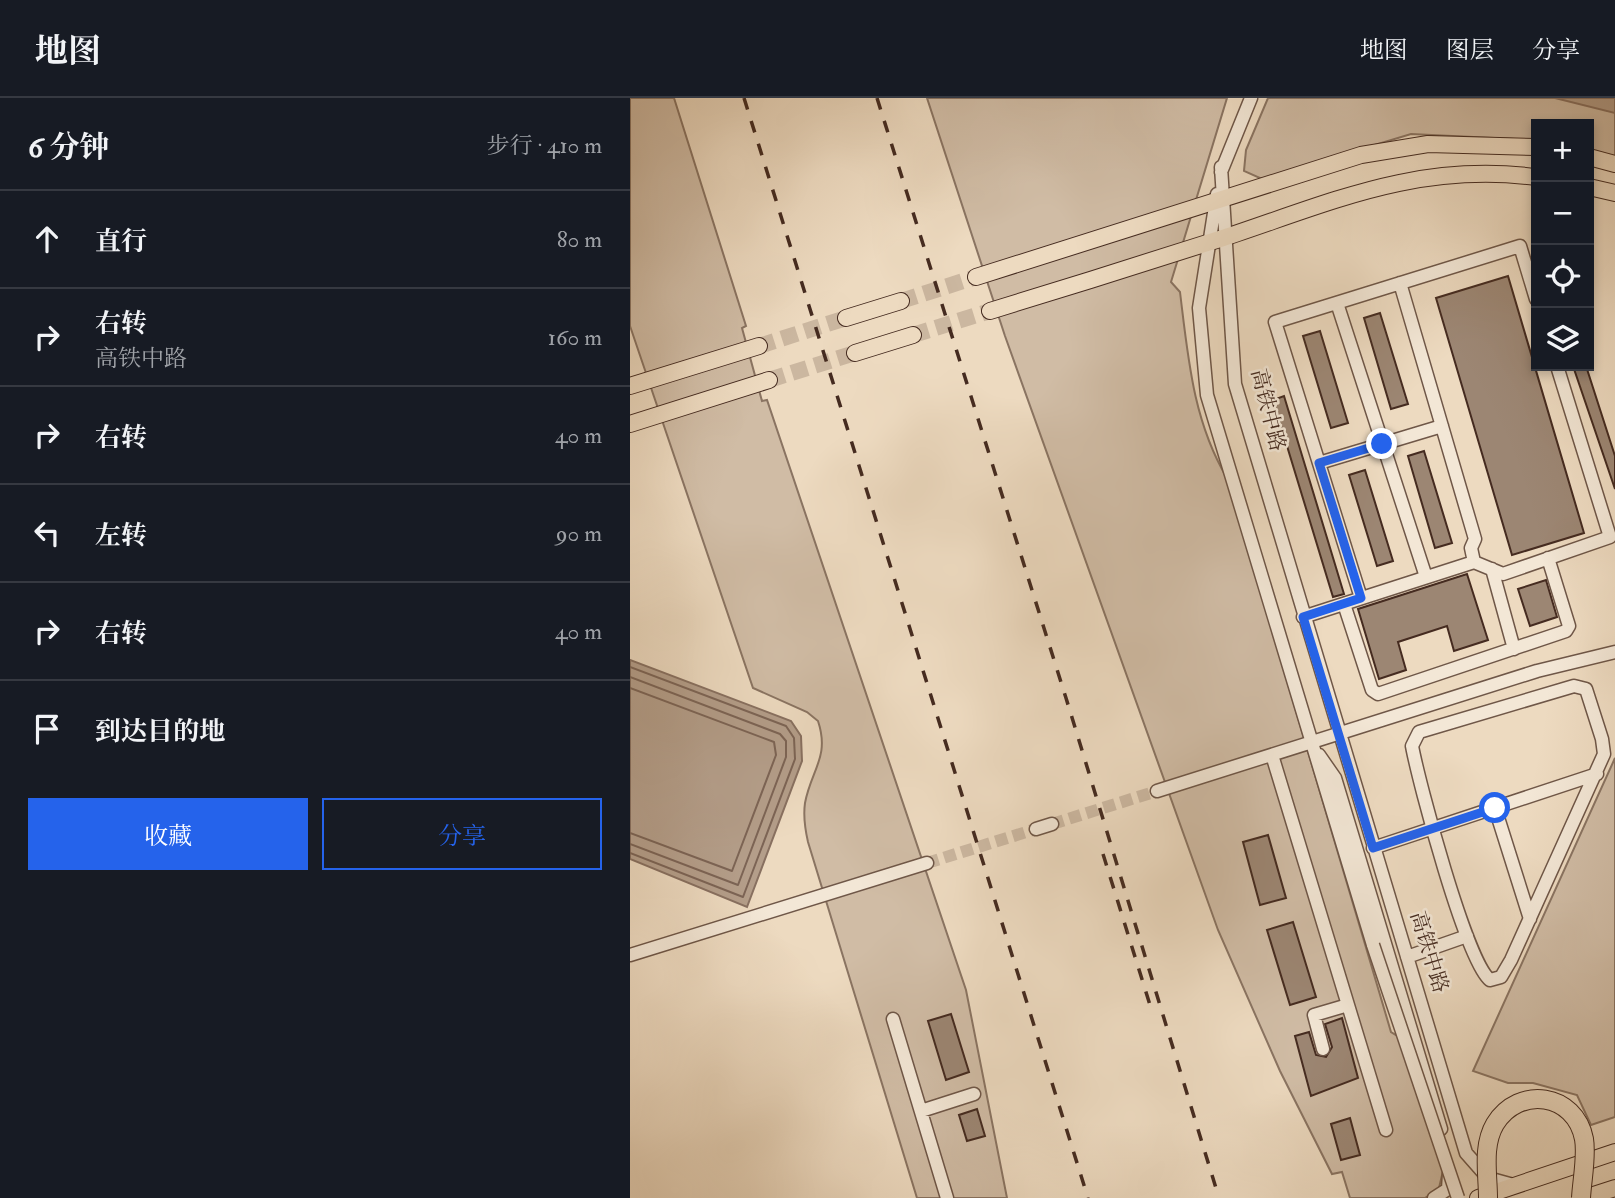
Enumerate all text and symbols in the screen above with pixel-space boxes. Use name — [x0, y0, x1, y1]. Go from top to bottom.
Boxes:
text: 地图 — [35, 31, 101, 72]
text: 地图 — [1360, 35, 1408, 66]
text: 图层 — [1446, 35, 1494, 66]
text: 分享 — [1532, 35, 1580, 66]
map controls — [1531, 119, 1594, 371]
button: + — [1531, 119, 1594, 182]
text: 6 分钟 — [28, 129, 109, 166]
text: 步行 · 410 m — [487, 131, 602, 160]
button: − — [1531, 182, 1594, 245]
icon: ahead — [28, 220, 66, 258]
text: 80 m — [557, 225, 602, 254]
text: 直行 — [95, 226, 147, 258]
button: locate — [1531, 245, 1594, 308]
text: 右转 — [95, 308, 147, 340]
button: layers — [1531, 308, 1594, 371]
icon: right — [28, 318, 66, 356]
text: 160 m — [548, 323, 602, 352]
text: 高铁中路 — [95, 344, 187, 373]
street label: 高铁中路 — [1245, 366, 1291, 454]
icon: right — [28, 416, 66, 454]
text: 40 m — [555, 421, 602, 450]
text: 右转 — [95, 422, 147, 454]
route end — [1366, 428, 1397, 459]
icon: left — [28, 514, 66, 552]
text: 90 m — [556, 519, 602, 548]
text: 左转 — [95, 520, 147, 552]
icon: right — [28, 612, 66, 650]
text: 40 m — [555, 617, 602, 646]
text: 右转 — [95, 618, 147, 650]
icon: arrive — [28, 710, 66, 748]
text: 到达目的地 — [95, 716, 225, 748]
route start — [1479, 792, 1510, 823]
button: 收藏 — [28, 798, 308, 870]
button: 分享 — [322, 798, 602, 870]
street label: 高铁中路 — [1404, 908, 1454, 996]

